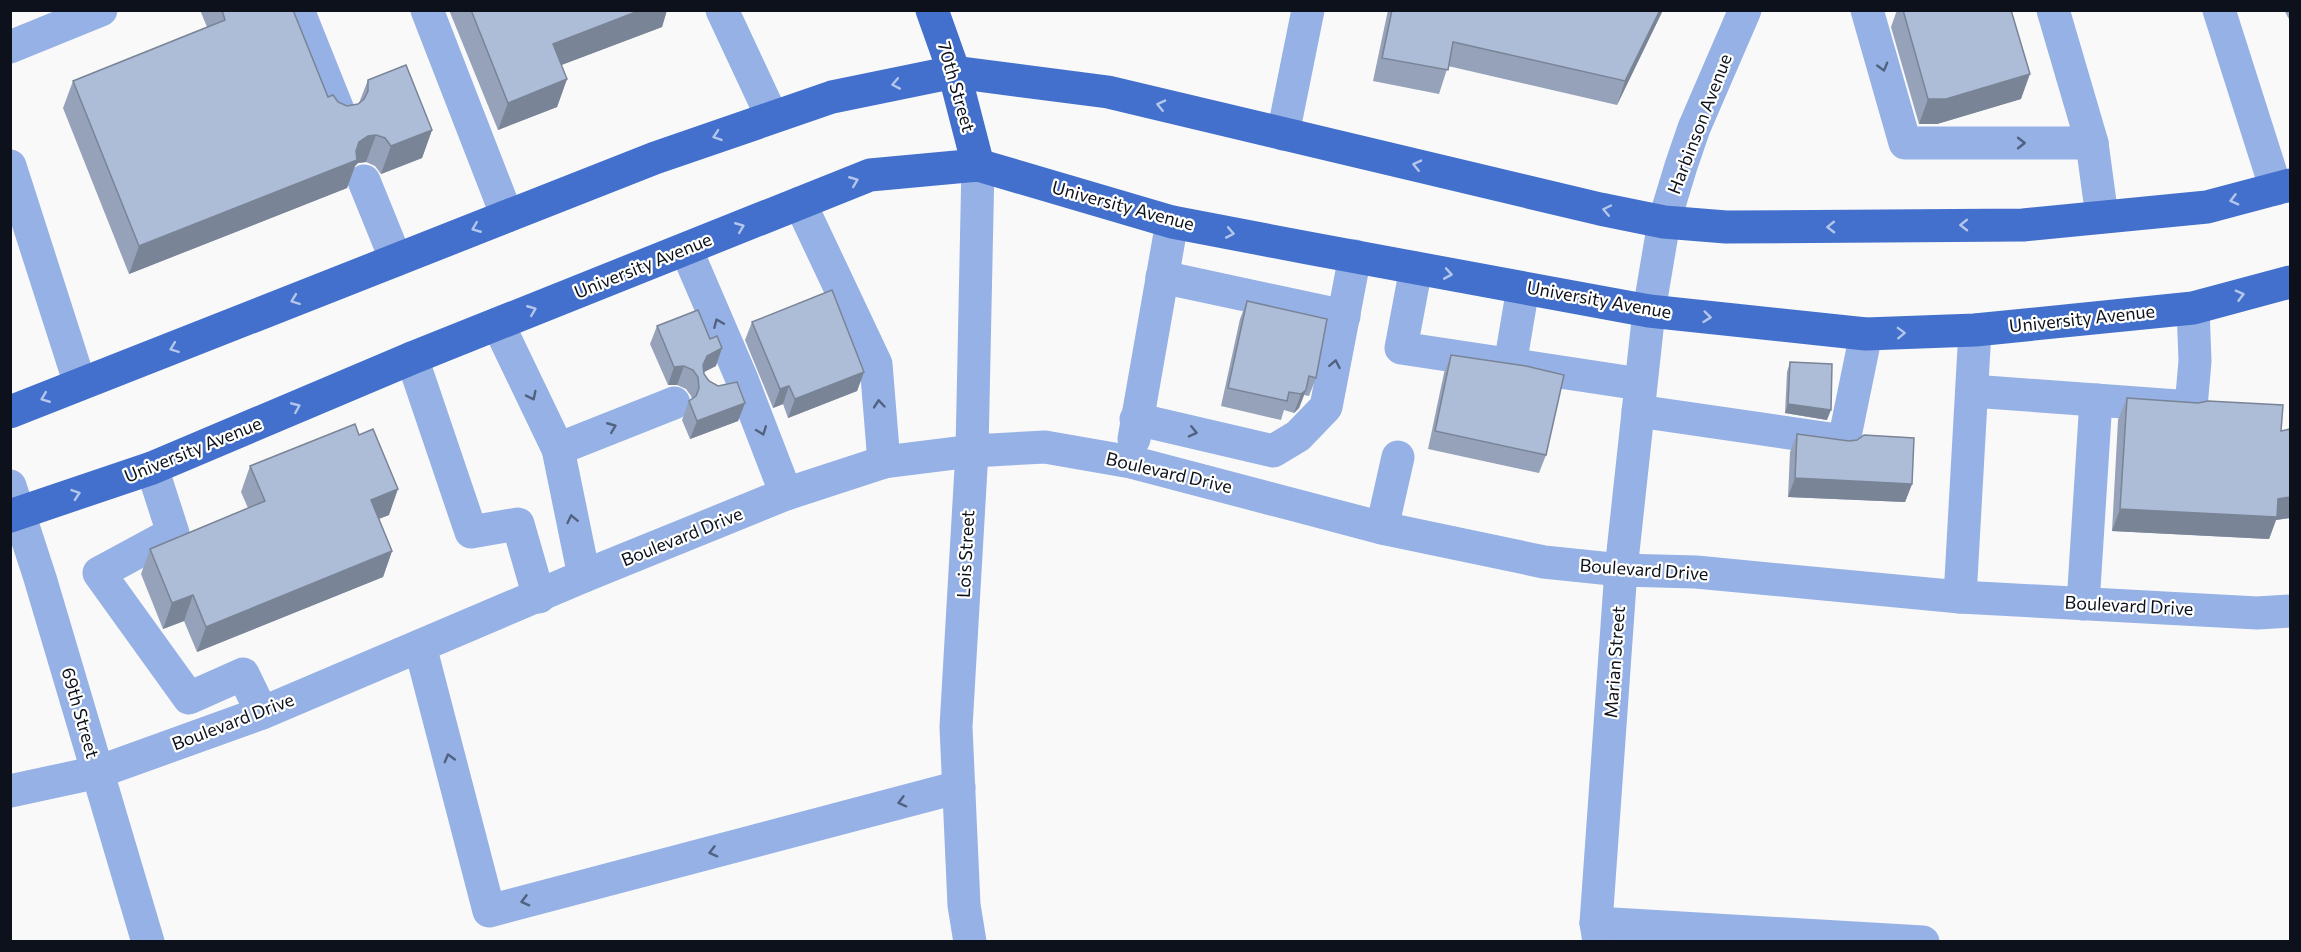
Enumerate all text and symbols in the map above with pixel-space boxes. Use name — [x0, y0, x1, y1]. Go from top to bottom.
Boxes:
street label: 70th Street — [934, 39, 980, 135]
street label: Harbinson Avenue — [1662, 50, 1736, 197]
one-way arrow — [1876, 61, 1888, 72]
one-way arrow — [892, 77, 902, 90]
one-way arrow — [1156, 99, 1166, 112]
one-way arrow — [712, 129, 723, 142]
one-way arrow — [2017, 137, 2026, 149]
one-way arrow — [1412, 160, 1422, 173]
street label: University Avenue — [1050, 175, 1197, 235]
one-way arrow — [848, 176, 859, 188]
one-way arrow — [2229, 193, 2240, 205]
one-way arrow — [1602, 204, 1612, 217]
one-way arrow — [1960, 219, 1969, 231]
one-way arrow — [1827, 220, 1836, 233]
one-way arrow — [471, 221, 482, 233]
one-way arrow — [734, 222, 745, 234]
one-way arrow — [1224, 226, 1234, 239]
street label: University Avenue — [571, 227, 715, 303]
one-way arrow — [1443, 267, 1453, 280]
street label: University Avenue — [1525, 275, 1673, 323]
one-way arrow — [2235, 290, 2245, 303]
one-way arrow — [290, 293, 301, 305]
street label: University Avenue — [2008, 299, 2156, 337]
one-way arrow — [526, 305, 537, 317]
one-way arrow — [1702, 310, 1711, 323]
one-way arrow — [713, 318, 725, 329]
one-way arrow — [1896, 326, 1905, 339]
one-way arrow — [169, 340, 179, 353]
one-way arrow — [1328, 360, 1341, 370]
one-way arrow — [525, 389, 537, 400]
one-way arrow — [40, 391, 51, 403]
one-way arrow — [873, 399, 886, 408]
one-way arrow — [290, 402, 301, 414]
street label: University Avenue — [121, 411, 265, 487]
one-way arrow — [606, 422, 617, 434]
one-way arrow — [755, 425, 767, 436]
one-way arrow — [1188, 425, 1198, 438]
street label: Boulevard Drive — [1104, 447, 1235, 497]
one-way arrow — [70, 489, 81, 501]
street label: Boulevard Drive — [618, 502, 746, 570]
street label: Lois Street — [952, 509, 978, 599]
one-way arrow — [566, 514, 579, 524]
street label: Boulevard Drive — [1579, 554, 1709, 584]
street label: Boulevard Drive — [2064, 591, 2194, 619]
street label: Marian Street — [1599, 605, 1629, 719]
street label: 69th Street — [57, 665, 104, 761]
street label: Boulevard Drive — [169, 688, 297, 754]
one-way arrow — [444, 753, 457, 763]
one-way arrow — [897, 795, 908, 807]
one-way arrow — [709, 844, 719, 857]
one-way arrow — [520, 894, 531, 906]

